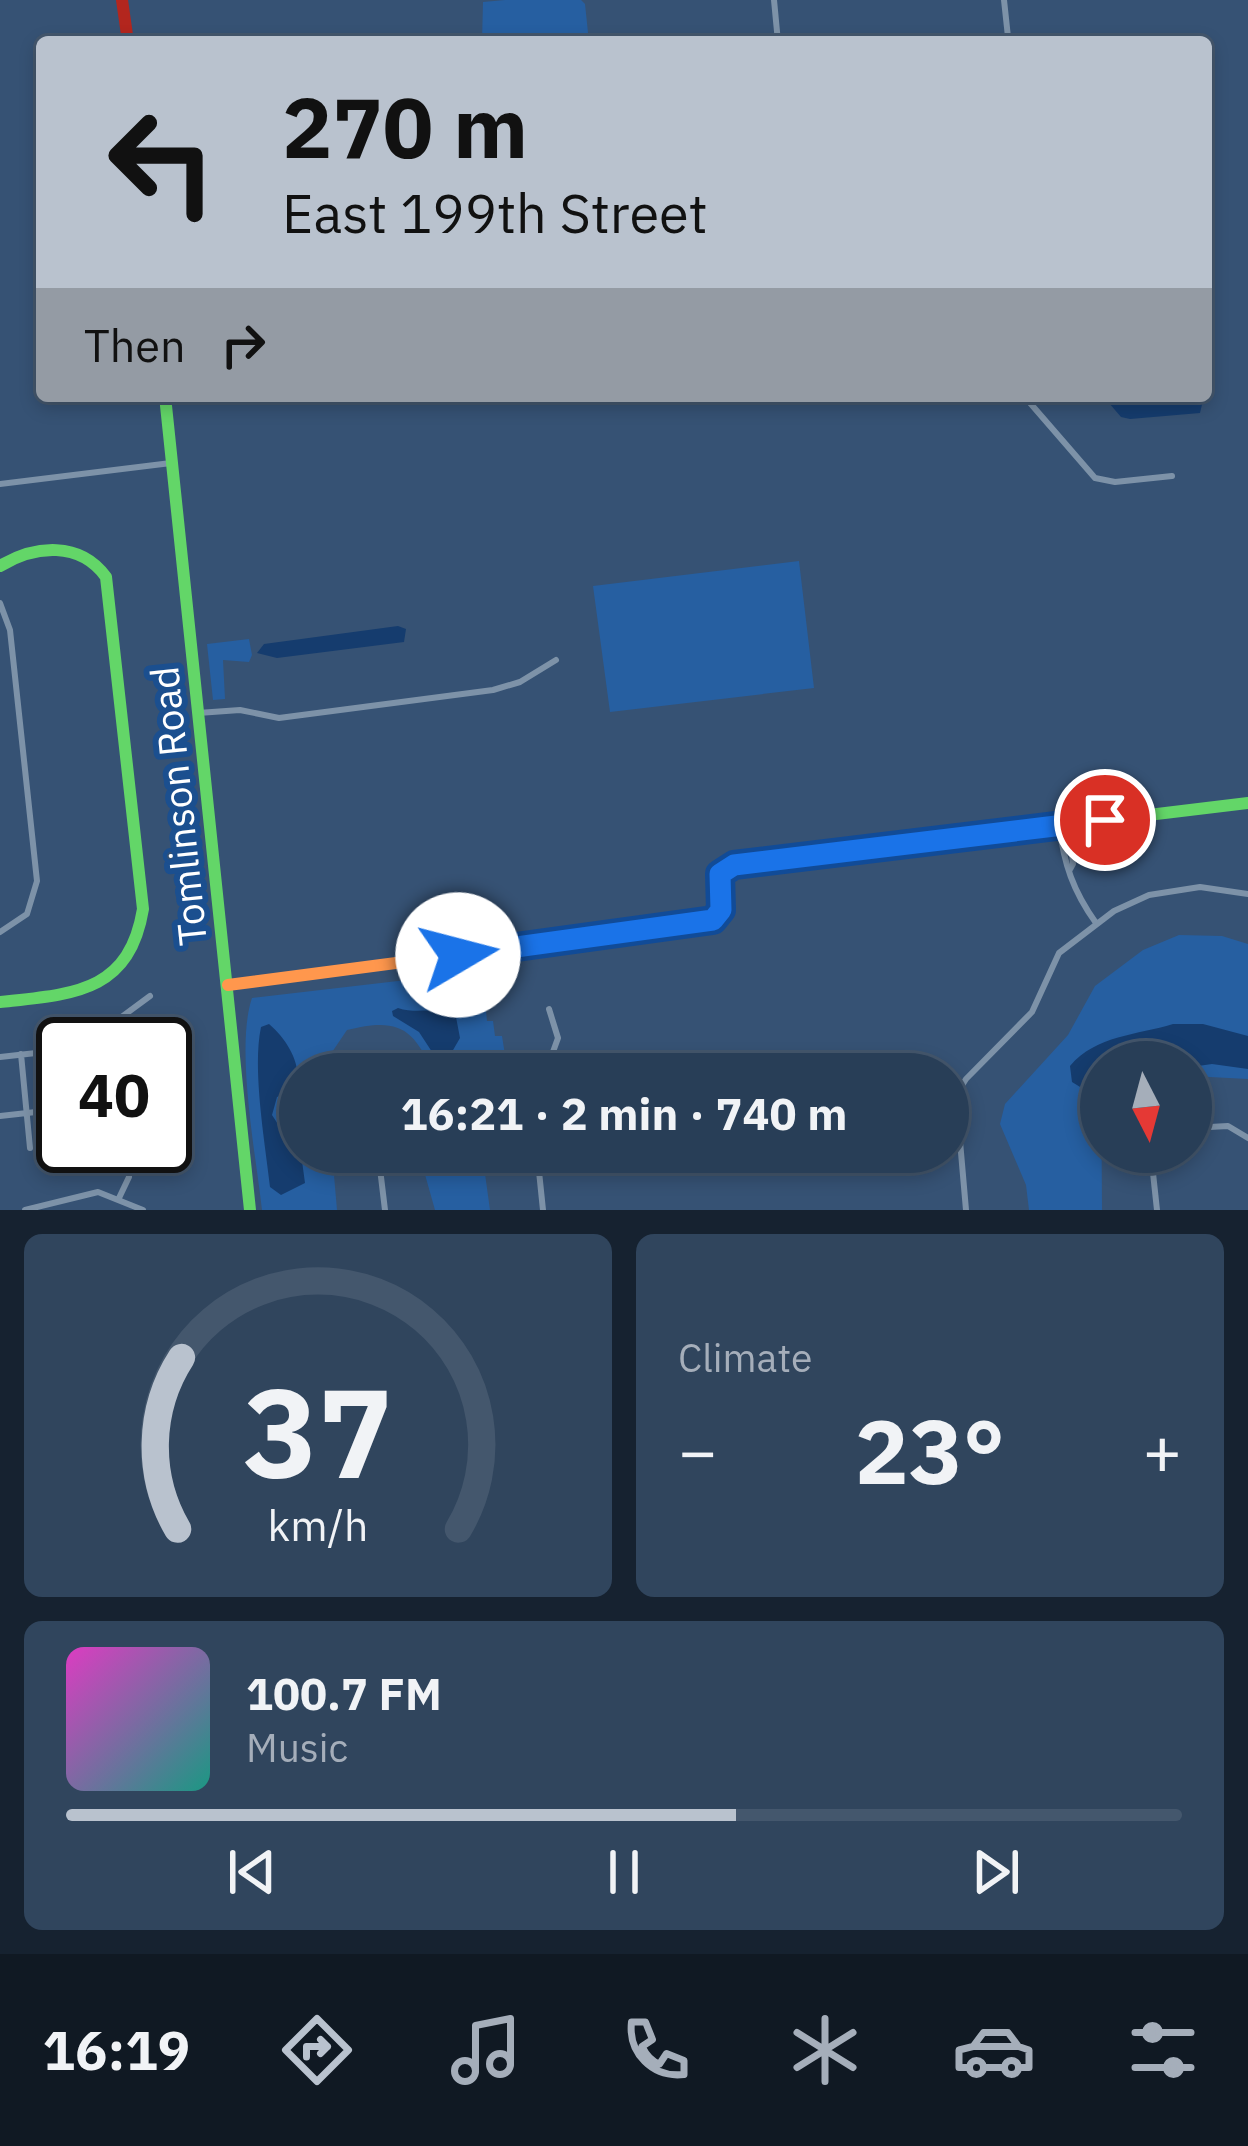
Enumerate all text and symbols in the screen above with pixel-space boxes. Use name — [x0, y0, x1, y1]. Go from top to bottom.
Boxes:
text: 270 m — [282, 72, 528, 181]
icon: left — [84, 84, 240, 240]
text: East 199th Street — [282, 178, 708, 248]
icon: right — [210, 312, 276, 378]
text: Then — [84, 316, 186, 374]
street label: Tomlinson Road — [138, 664, 218, 948]
pin — [1054, 769, 1156, 871]
icon: arrive — [1072, 787, 1138, 853]
position arrow — [395, 892, 521, 1018]
speed limit sign: 40 — [36, 1017, 192, 1173]
north arrow — [1080, 1041, 1212, 1173]
map controls — [1080, 1041, 1212, 1173]
text: 16:21 · 2 min · 740 m — [401, 1084, 847, 1142]
text: Climate — [678, 1332, 812, 1383]
text: 37 — [243, 1350, 393, 1512]
text: 23° — [855, 1392, 1005, 1509]
text: − — [678, 1407, 718, 1493]
text: + — [1142, 1407, 1182, 1493]
text: km/h — [268, 1496, 368, 1552]
text: 100.7 FM — [246, 1664, 442, 1722]
text: Music — [246, 1722, 348, 1773]
icon: previous — [219, 1839, 285, 1905]
icon: pause — [591, 1839, 657, 1905]
icon: next — [963, 1839, 1029, 1905]
icon: directions — [275, 2008, 359, 2092]
icon: music — [444, 2008, 528, 2092]
icon: phone — [614, 2008, 698, 2092]
icon: climate — [783, 2008, 867, 2092]
icon: car — [952, 2008, 1036, 2092]
icon: filters — [1121, 2008, 1205, 2092]
text: 16:19 — [43, 2015, 190, 2085]

